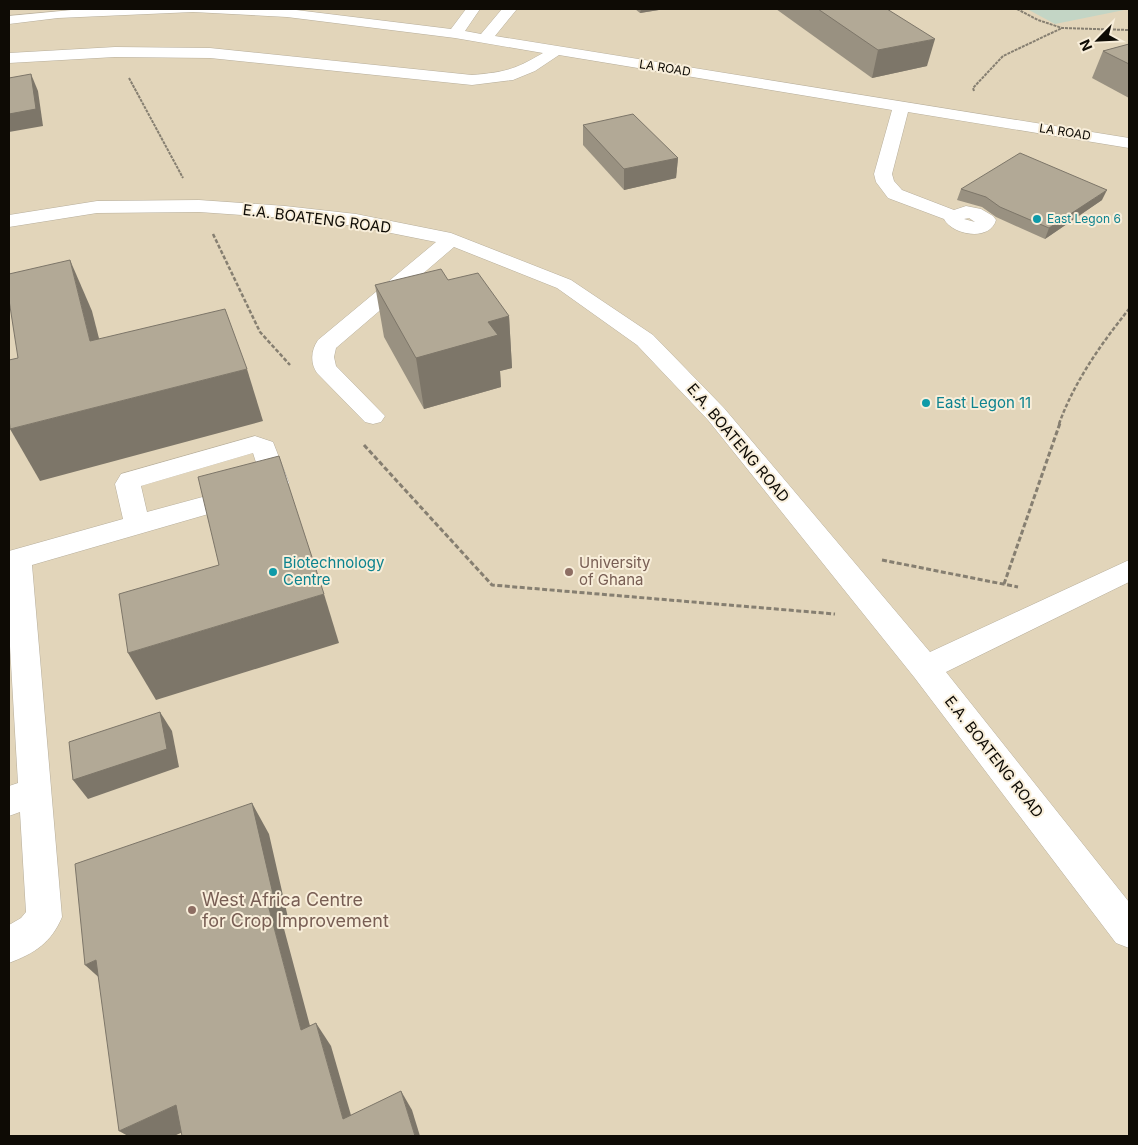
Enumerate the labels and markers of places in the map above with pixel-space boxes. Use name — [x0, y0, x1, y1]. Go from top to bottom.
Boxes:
place label: East Legon 6 — [1047, 211, 1121, 226]
marker: East Legon 6 — [1031, 213, 1043, 225]
place label: East Legon 11 — [936, 393, 1031, 412]
marker: East Legon 11 — [920, 397, 932, 409]
place label: Biotechnology Centre — [283, 553, 385, 589]
place label: University of Ghana — [579, 553, 651, 589]
marker: Biotechnology Centre — [267, 566, 279, 578]
marker: University of Ghana — [563, 566, 575, 578]
place label: West Africa Centre for Crop Improvement — [202, 889, 389, 931]
marker: West Africa Centre for Crop Improvement — [186, 904, 198, 916]

